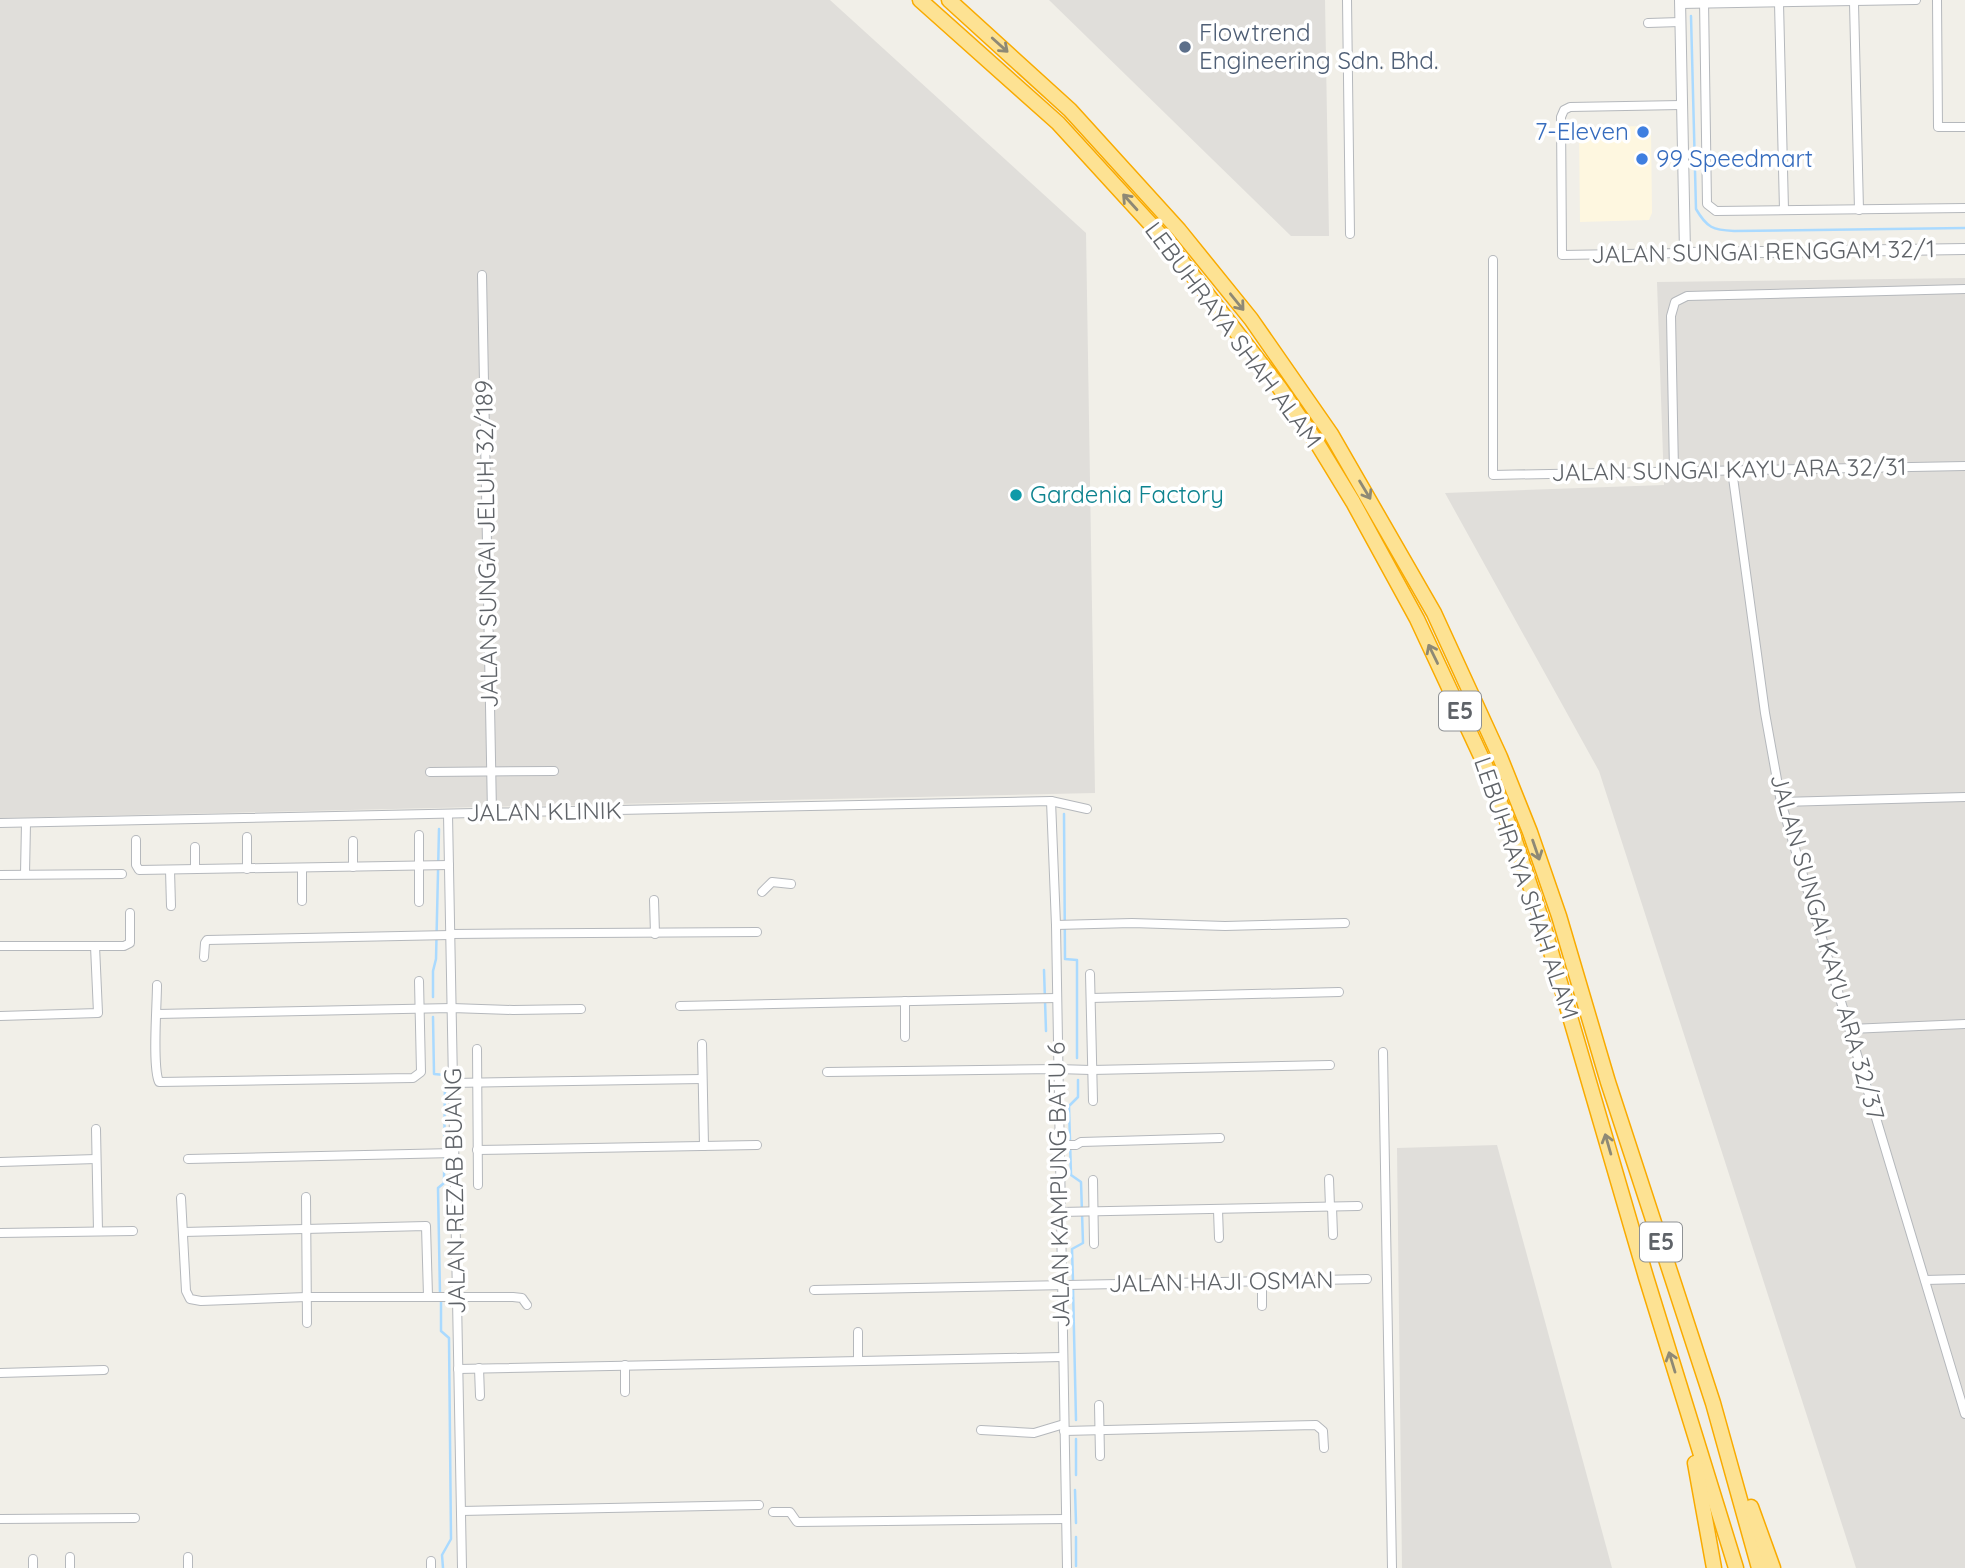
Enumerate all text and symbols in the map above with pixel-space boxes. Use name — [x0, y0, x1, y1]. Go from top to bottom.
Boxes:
place label: Flowtrend Engineering Sdn. Bhd. — [1199, 17, 1438, 75]
one-way arrow — [991, 37, 1008, 54]
marker: Flowtrend Engineering Sdn. Bhd. — [1177, 39, 1193, 55]
place label: 7-Eleven — [1535, 116, 1629, 146]
marker: 7-Eleven — [1635, 124, 1651, 140]
place label: 99 Speedmart — [1656, 143, 1813, 173]
marker: 99 Speedmart — [1634, 151, 1650, 167]
one-way arrow — [1122, 194, 1139, 211]
street label: LEBUHRAYA SHAH ALAM — [1139, 215, 1329, 453]
street label: JALAN SUNGAI RENGGAM 32/1 — [1591, 233, 1935, 269]
one-way arrow — [1229, 293, 1244, 311]
street label: JALAN SUNGAI JELUH 32/189 — [468, 380, 504, 708]
street label: JALAN SUNGAI KAYU ARA 32/31 — [1551, 451, 1907, 487]
place label: Gardenia Factory — [1030, 479, 1224, 509]
one-way arrow — [1359, 479, 1372, 500]
marker: Gardenia Factory — [1008, 487, 1024, 503]
one-way arrow — [1426, 644, 1440, 665]
road number: E5 — [1439, 692, 1481, 730]
street label: LEBUHRAYA SHAH ALAM — [1468, 753, 1586, 1023]
street label: JALAN SUNGAI KAYU ARA 32/37 — [1764, 770, 1892, 1123]
street label: JALAN KLINIK — [466, 795, 622, 827]
one-way arrow — [1531, 838, 1543, 860]
street label: JALAN KAMPUNG BATU 6 — [1041, 1042, 1075, 1328]
street label: JALAN REZAB BUANG — [437, 1068, 471, 1314]
one-way arrow — [1601, 1133, 1614, 1156]
road number: E5 — [1640, 1222, 1682, 1261]
street label: JALAN HAJI OSMAN — [1108, 1264, 1334, 1298]
one-way arrow — [1665, 1352, 1678, 1374]

